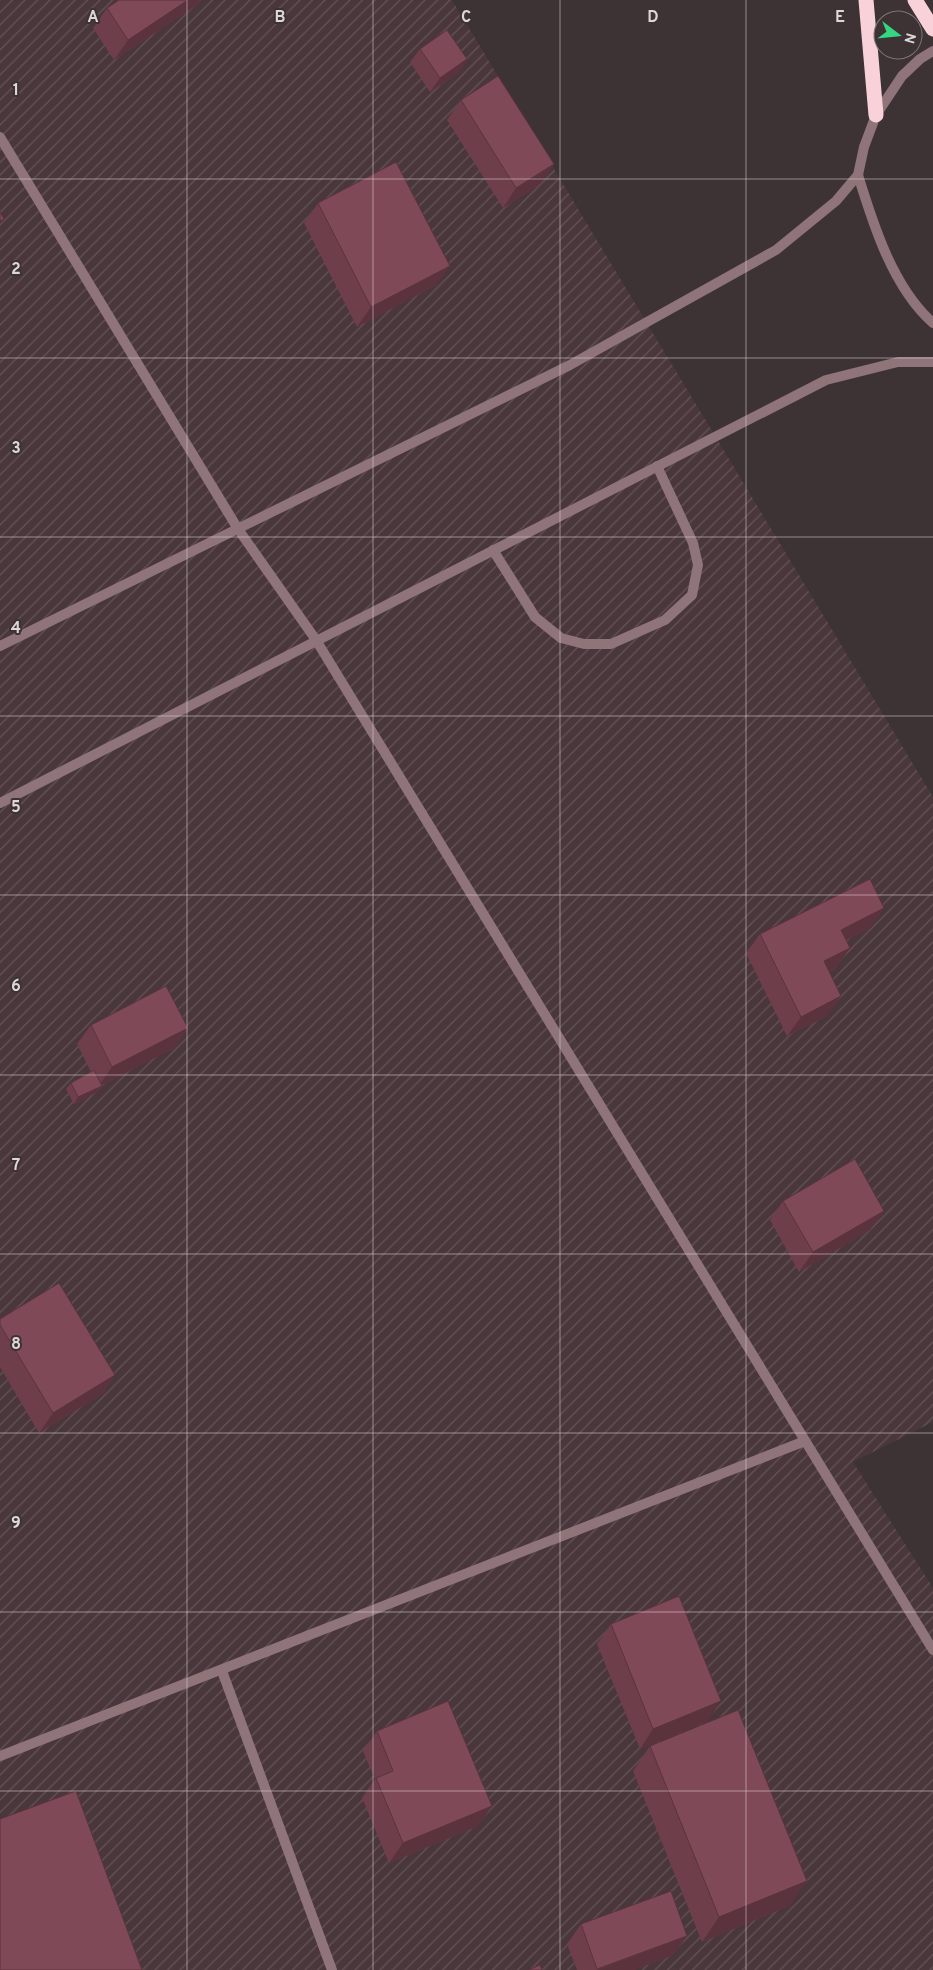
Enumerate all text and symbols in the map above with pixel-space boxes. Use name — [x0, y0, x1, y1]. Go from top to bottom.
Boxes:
text: A — [87, 8, 99, 28]
text: B — [274, 8, 286, 28]
text: C — [461, 8, 471, 28]
text: D — [647, 8, 659, 28]
text: E — [835, 8, 845, 28]
north arrow — [873, 10, 923, 60]
text: N — [899, 31, 919, 45]
text: 1 — [13, 81, 19, 101]
text: 2 — [11, 260, 21, 280]
text: 3 — [11, 439, 21, 459]
text: 4 — [11, 619, 21, 639]
text: 5 — [11, 798, 21, 818]
text: 6 — [11, 977, 21, 997]
text: 7 — [12, 1156, 20, 1176]
text: 8 — [11, 1335, 21, 1355]
text: 9 — [11, 1514, 21, 1534]

